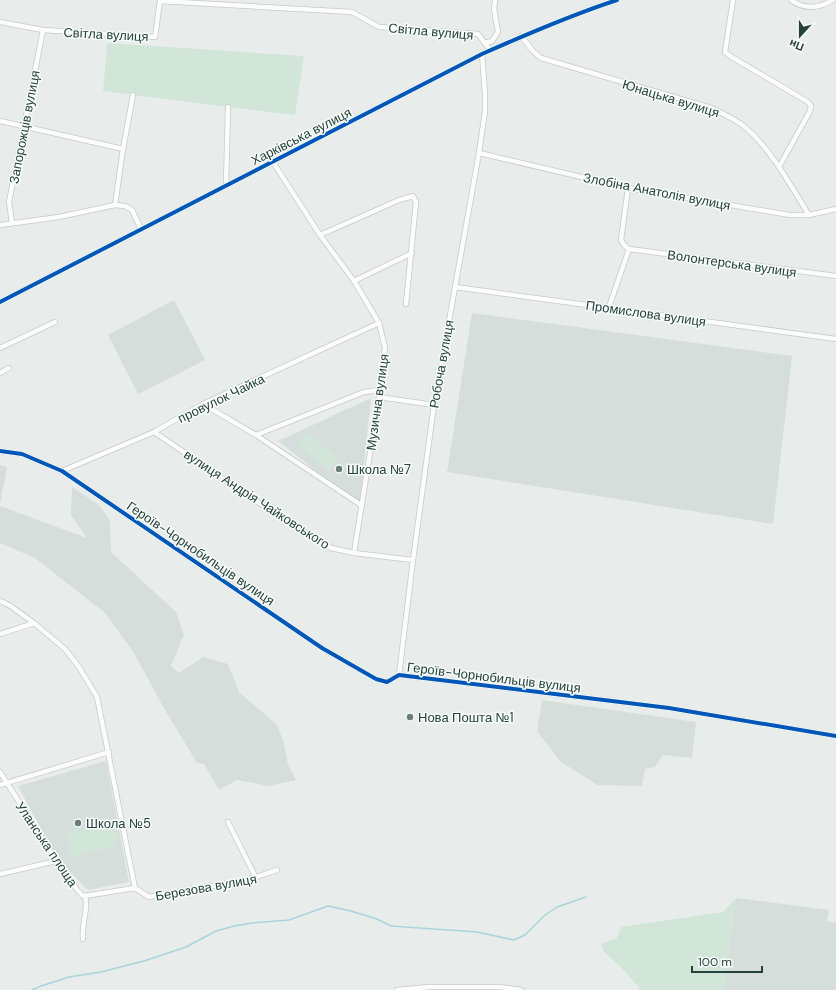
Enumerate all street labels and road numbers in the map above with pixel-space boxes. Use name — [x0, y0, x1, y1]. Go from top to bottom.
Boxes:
street label: Світла вулиця — [388, 19, 474, 44]
street label: Світла вулиця — [63, 24, 149, 45]
street label: Запорожців вулиця — [5, 69, 44, 185]
street label: Юнацька вулиця — [620, 76, 721, 121]
street label: Харківська вулиця — [248, 104, 354, 169]
street label: Злобіна Анатолія вулиця — [582, 169, 732, 214]
street label: Волонтерська вулиця — [666, 246, 798, 281]
street label: Промислова вулиця — [585, 297, 707, 330]
street label: Робоча вулиця — [425, 319, 458, 410]
street label: Музична вулиця — [362, 353, 393, 452]
street label: провулок Чайка — [175, 370, 268, 427]
street label: вулиця Андрія Чайковського — [181, 446, 333, 553]
street label: Героїв-Чорнобильців вулиця — [123, 497, 278, 609]
street label: Героїв-Чорнобильців вулиця — [406, 658, 582, 697]
street label: Уланська площа — [12, 798, 82, 891]
street label: Березова вулиця — [154, 870, 258, 905]

